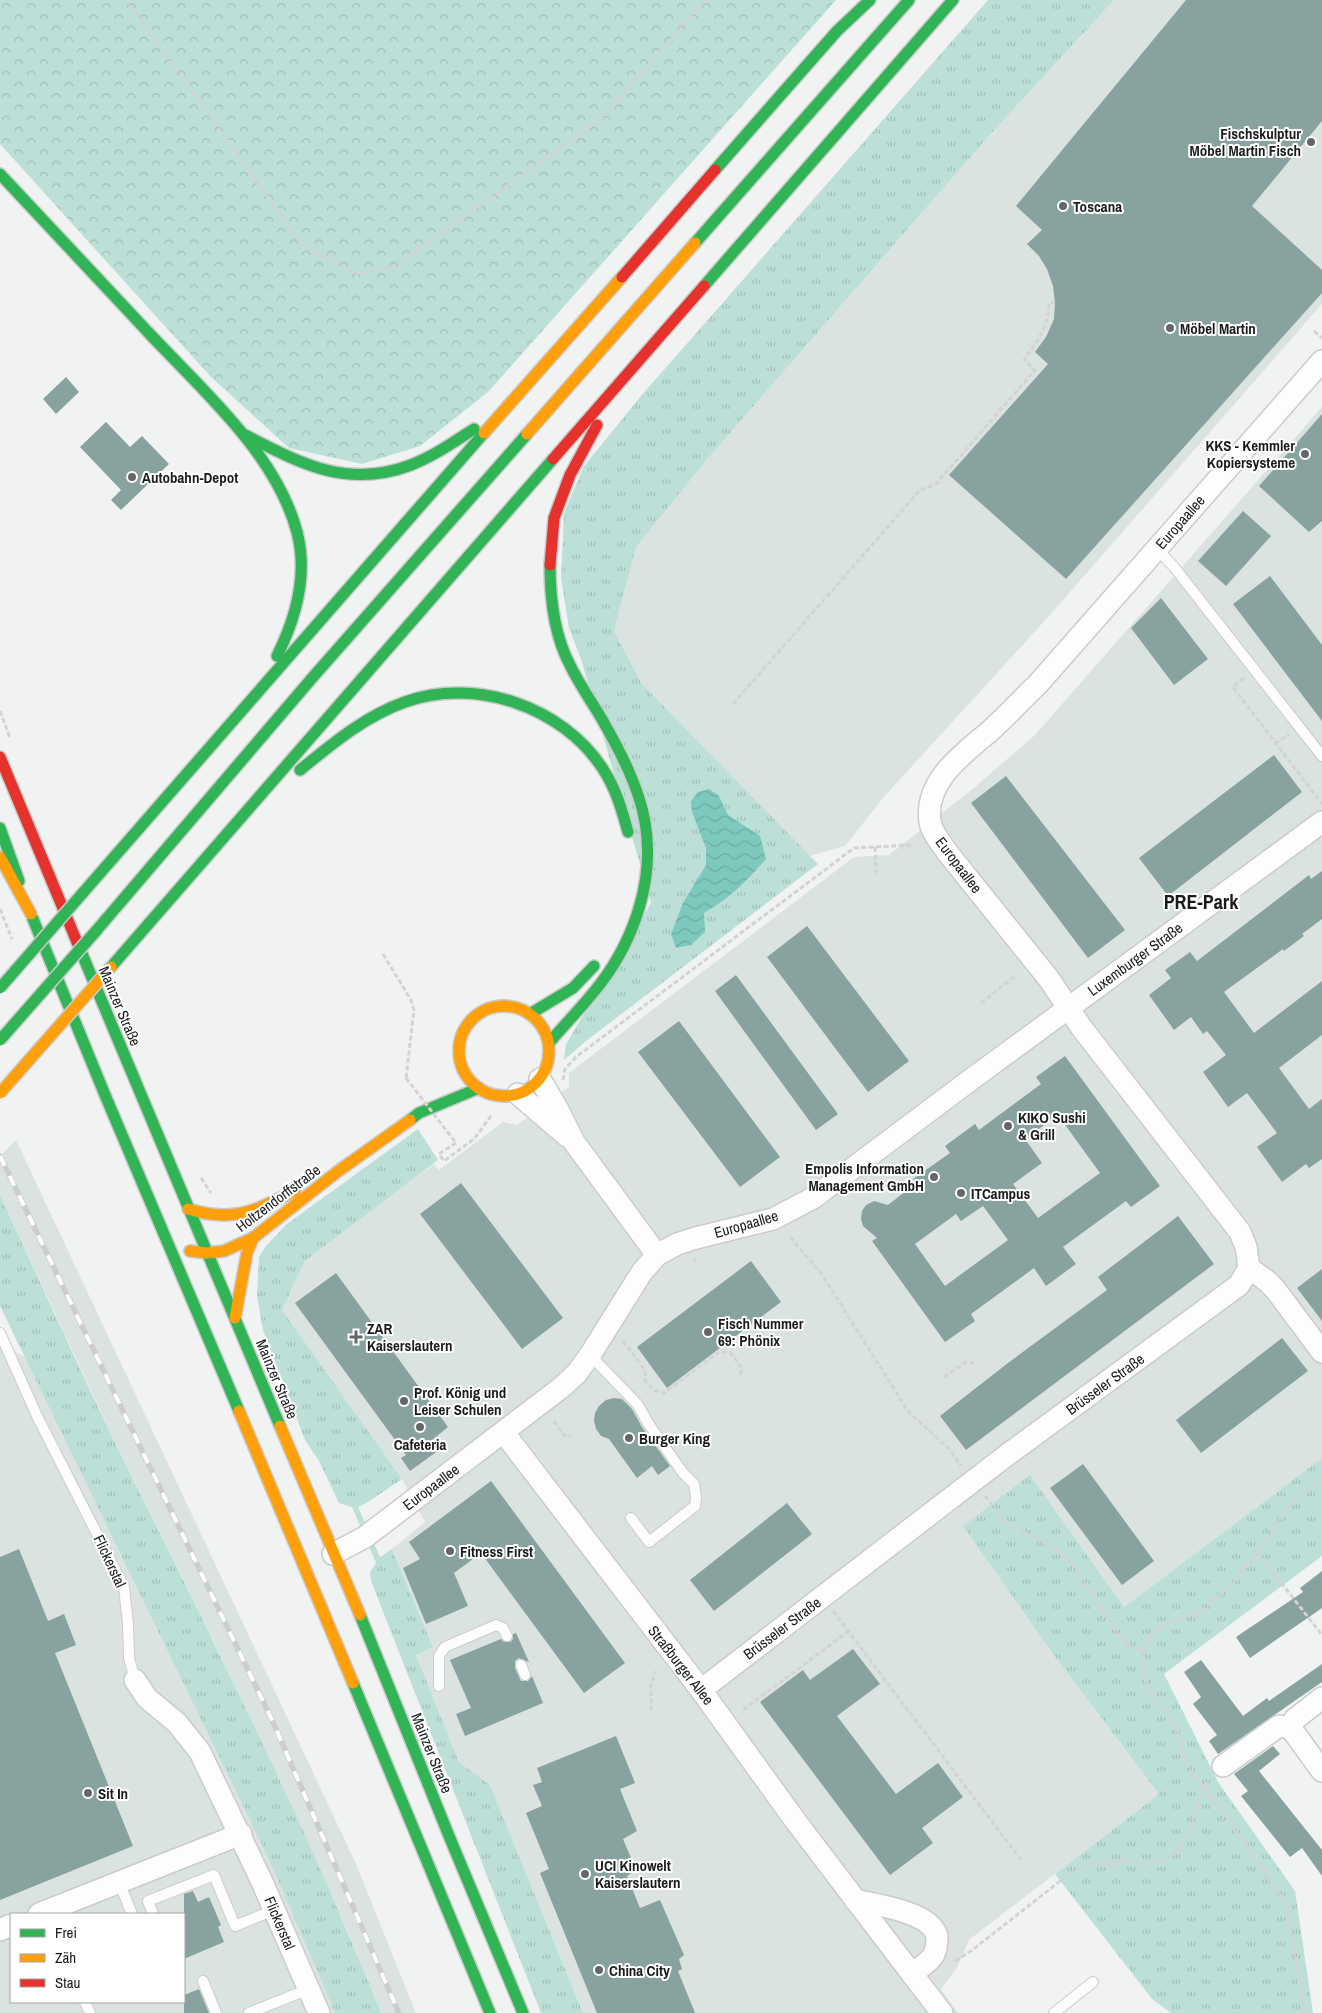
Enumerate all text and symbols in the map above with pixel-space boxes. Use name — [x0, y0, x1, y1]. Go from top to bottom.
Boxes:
place label: Fischskulptur Möbel Martin Fisch — [1190, 123, 1301, 161]
marker: Fischskulptur Möbel Martin Fisch — [1305, 136, 1317, 148]
place label: Toscana — [1073, 196, 1122, 217]
marker: Toscana — [1057, 200, 1069, 212]
place label: Möbel Martin — [1180, 318, 1256, 339]
marker: Möbel Martin — [1164, 322, 1176, 334]
place label: KKS - Kemmler Kopiersysteme — [1205, 435, 1295, 473]
marker: KKS - Kemmler Kopiersysteme — [1299, 448, 1311, 460]
place label: Autobahn-Depot — [142, 467, 238, 488]
marker: Autobahn-Depot — [126, 471, 138, 483]
street label: Europaallee — [1151, 490, 1210, 554]
street label: Europaallee — [931, 832, 987, 898]
district label: PRE-Park — [1164, 888, 1239, 915]
street label: Luxemburger Straße — [1083, 917, 1187, 1001]
street label: Mainzer Straße — [94, 963, 146, 1049]
place label: KIKO Sushi & Grill — [1018, 1107, 1086, 1145]
marker: KIKO Sushi & Grill — [1002, 1120, 1014, 1132]
place label: Empolis Information Management GmbH — [805, 1158, 924, 1196]
street label: Holtzendorffstraße — [231, 1159, 325, 1237]
marker: Empolis Information Management GmbH — [928, 1171, 940, 1183]
place label: ITCampus — [971, 1183, 1031, 1204]
marker: ITCampus — [955, 1187, 967, 1199]
street label: Europaallee — [712, 1205, 781, 1243]
place label: Fisch Nummer 69: Phönix — [718, 1313, 804, 1351]
place label: ZAR Kaiserslautern — [367, 1318, 452, 1356]
marker: Fisch Nummer 69: Phönix — [702, 1326, 714, 1338]
marker: ZAR Kaiserslautern — [349, 1330, 363, 1344]
street label: Mainzer Straße — [251, 1336, 303, 1422]
street label: Brüsseler Straße — [1061, 1348, 1149, 1420]
place label: Prof. König und Leiser Schulen — [414, 1382, 506, 1420]
marker: Prof. König und Leiser Schulen — [398, 1395, 410, 1407]
marker: Cafeteria — [414, 1421, 426, 1433]
place label: Burger King — [639, 1428, 711, 1449]
marker: Burger King — [623, 1432, 635, 1444]
place label: Cafeteria — [394, 1434, 446, 1455]
street label: Europaallee — [398, 1459, 464, 1515]
street label: Flickerstal — [89, 1531, 131, 1591]
place label: Fitness First — [460, 1541, 533, 1562]
marker: Fitness First — [444, 1545, 456, 1557]
street label: Brüsseler Straße — [739, 1592, 825, 1664]
street label: Straßburger Allee — [643, 1621, 719, 1709]
street label: Mainzer Straße — [406, 1710, 458, 1796]
place label: Sit In — [98, 1783, 128, 1804]
marker: Sit In — [82, 1787, 94, 1799]
place label: UCI Kinowelt Kaiserslautern — [595, 1855, 680, 1893]
marker: UCI Kinowelt Kaiserslautern — [579, 1868, 591, 1880]
street label: Flickerstal — [259, 1893, 301, 1953]
legend — [10, 1913, 185, 2003]
text: Frei — [55, 1922, 77, 1943]
text: Zäh — [55, 1947, 76, 1968]
place label: China City — [609, 1960, 670, 1981]
marker: China City — [593, 1964, 605, 1976]
text: Stau — [55, 1972, 80, 1993]

